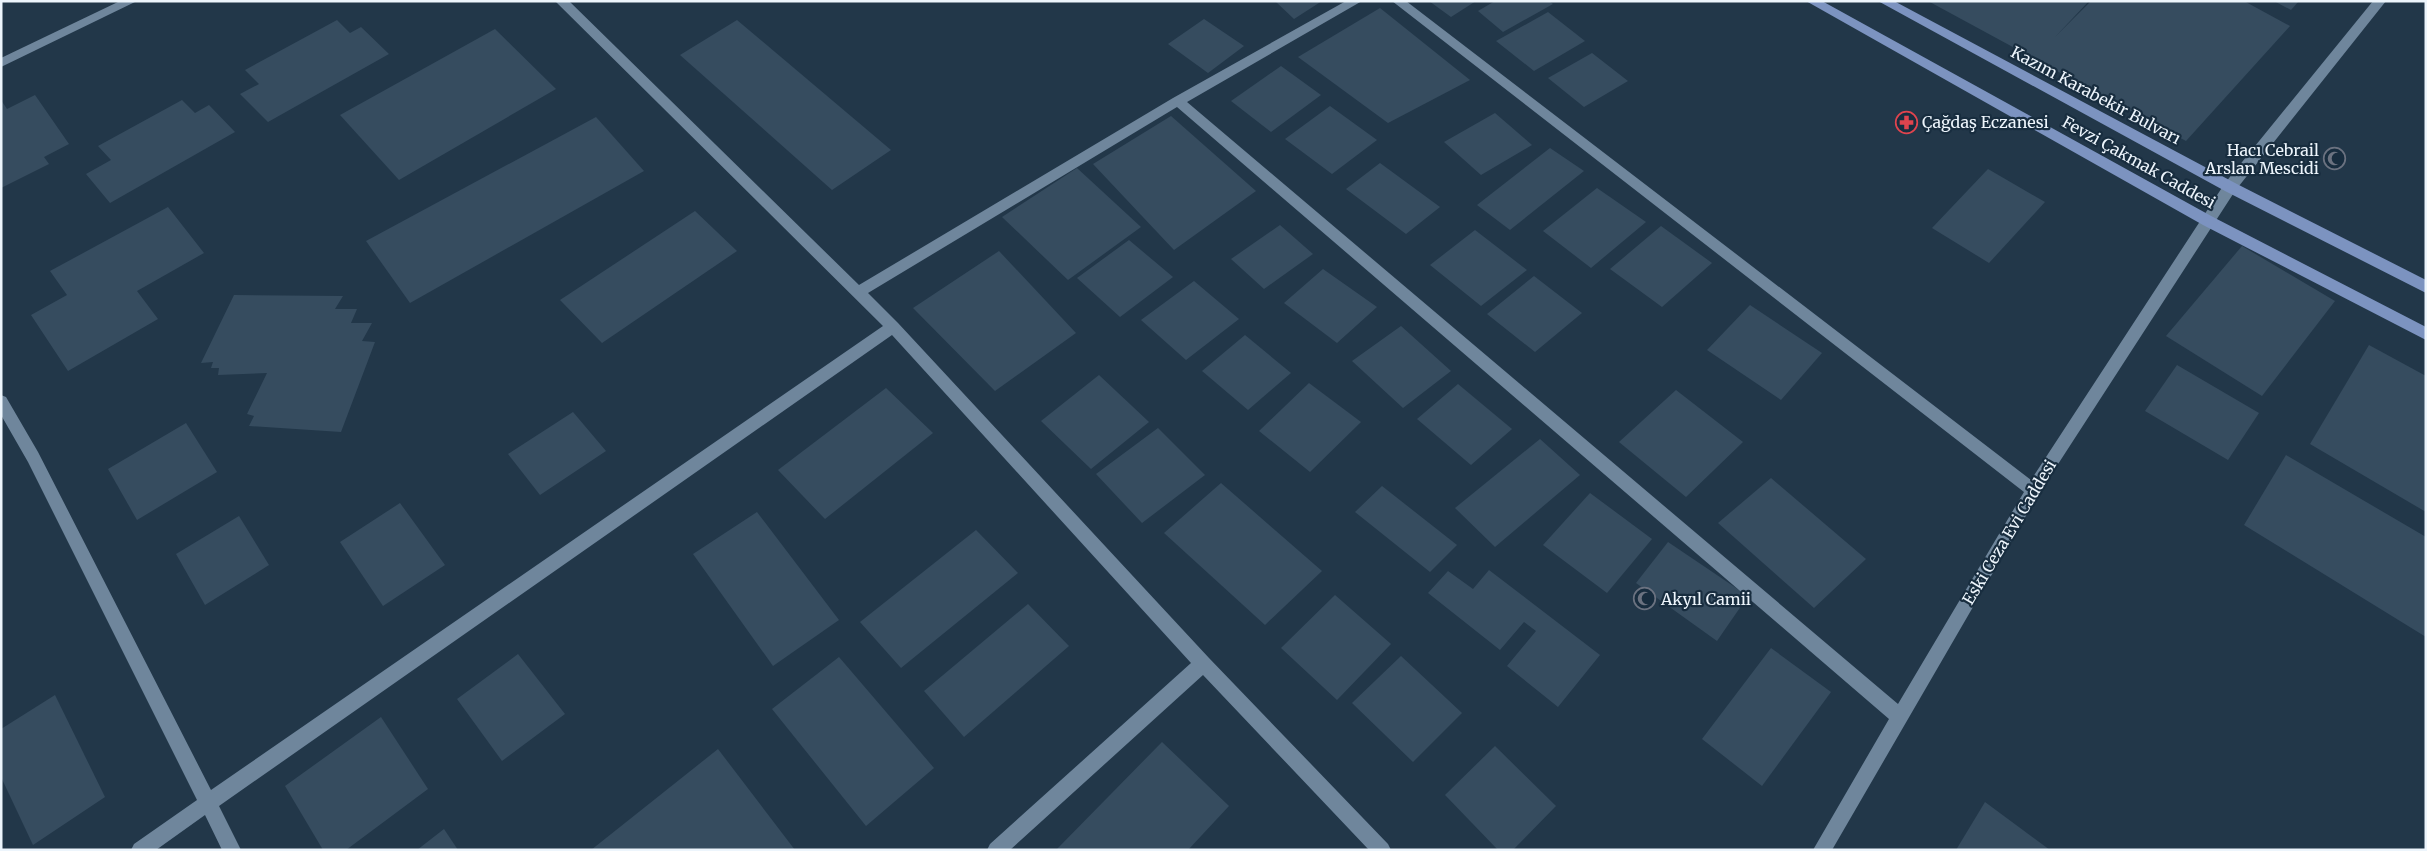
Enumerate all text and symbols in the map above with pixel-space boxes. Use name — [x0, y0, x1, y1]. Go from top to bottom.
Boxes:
street label: Kazım Karabekir Bulvarı — [2008, 42, 2184, 148]
pharmacy icon: Çağdaş Eczanesi — [1894, 110, 1918, 134]
place label: Çağdaş Eczanesi — [1922, 112, 2049, 132]
street label: Fevzi Çakmak Caddesi — [2059, 112, 2219, 212]
place label: Hacı Cebrail Arslan Mescidi — [2204, 140, 2319, 178]
mosque icon: Hacı Cebrail Arslan Mescidi — [2323, 147, 2347, 171]
street label: Eski Ceza Evi Caddesi — [1958, 456, 2060, 608]
mosque icon: Akyıl Camii — [1633, 587, 1657, 611]
place label: Akyıl Camii — [1660, 589, 1751, 609]

